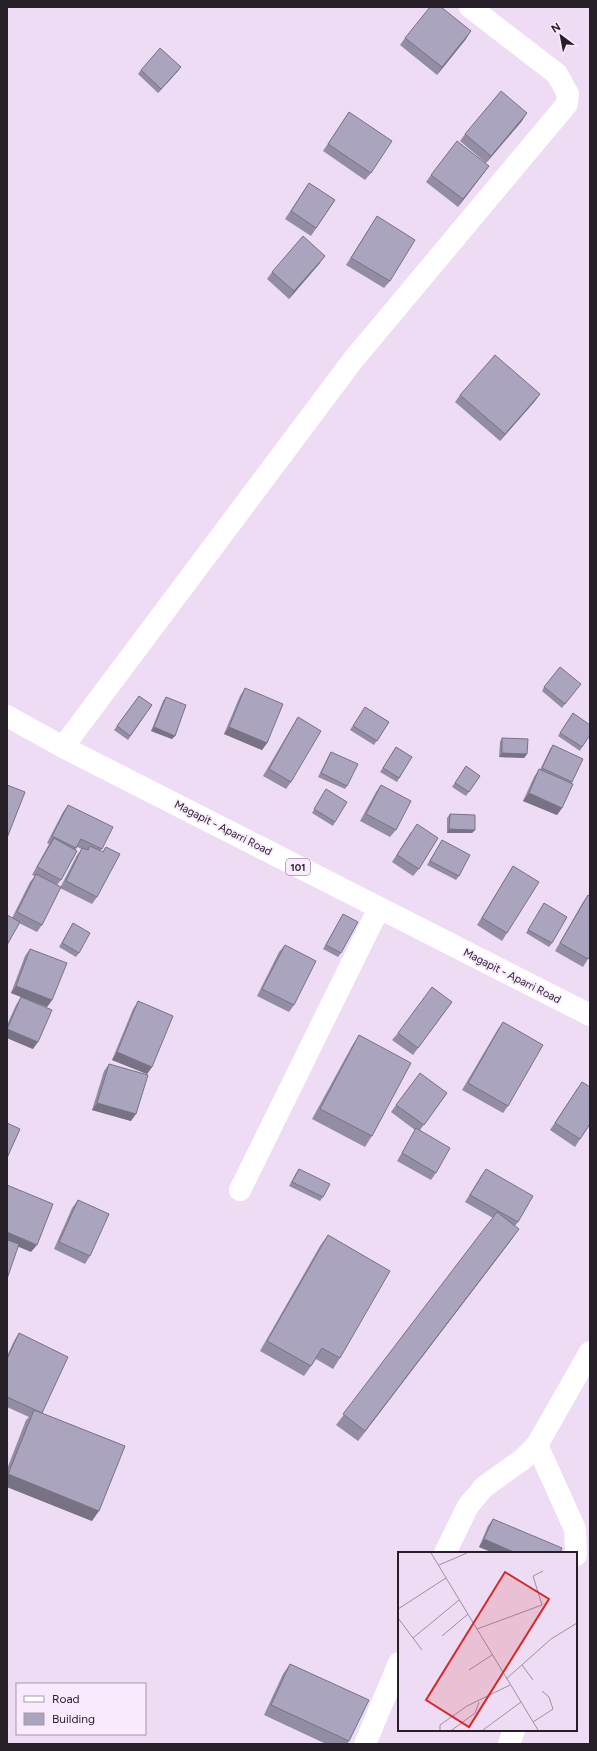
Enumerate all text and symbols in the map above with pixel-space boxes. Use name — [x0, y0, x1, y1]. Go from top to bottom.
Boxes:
north arrow — [541, 16, 581, 56]
text: N — [549, 20, 563, 36]
street label: Magapit - Aparri Road — [172, 798, 274, 858]
road number: 101 — [286, 859, 310, 875]
street label: Magapit - Aparri Road — [461, 946, 563, 1006]
inset map — [398, 1552, 577, 1731]
legend — [16, 1683, 146, 1735]
text: Road — [52, 1692, 80, 1706]
text: Building — [52, 1712, 95, 1726]

